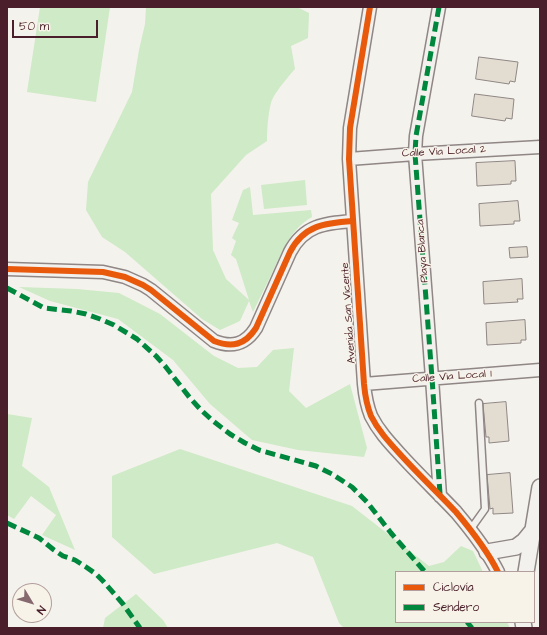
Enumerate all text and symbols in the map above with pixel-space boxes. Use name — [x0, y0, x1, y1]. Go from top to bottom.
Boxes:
scale bar — [14, 12, 100, 38]
text: 50 m — [19, 18, 49, 35]
street label: Calle Via Local 2 — [401, 143, 487, 161]
street label: Playa Blanca — [414, 219, 432, 283]
street label: Avenida San Vicente — [339, 262, 359, 364]
street label: Calle Via Local 1 — [412, 368, 492, 386]
legend — [395, 571, 535, 623]
text: Ciclovía — [433, 579, 474, 596]
north arrow — [12, 583, 52, 623]
text: Sendero — [433, 599, 479, 616]
text: N — [33, 603, 49, 617]

